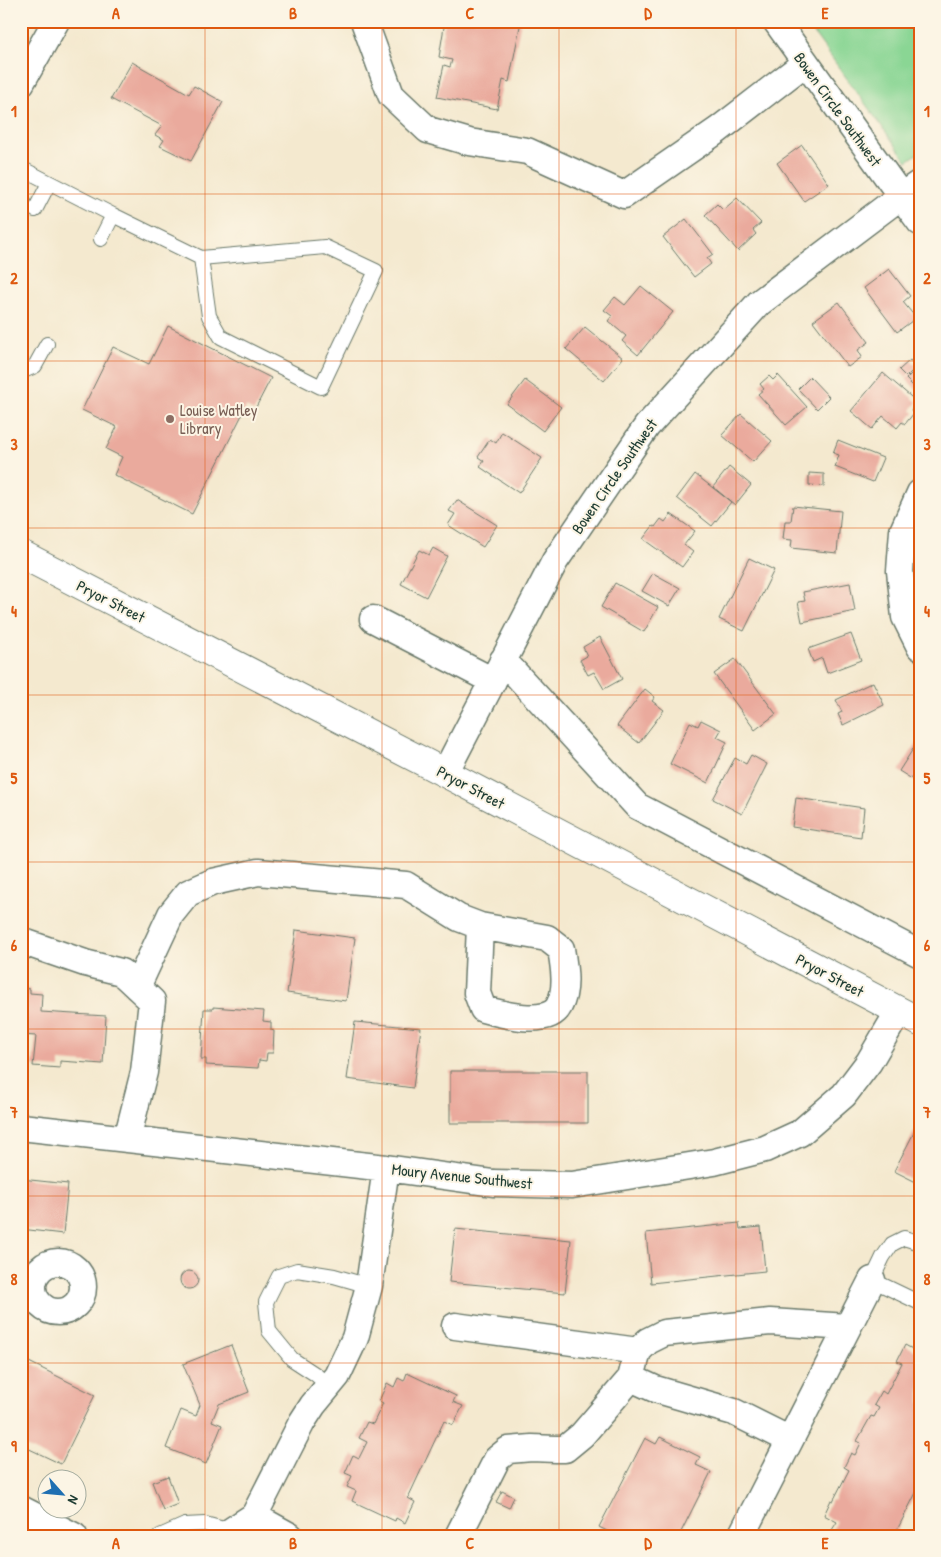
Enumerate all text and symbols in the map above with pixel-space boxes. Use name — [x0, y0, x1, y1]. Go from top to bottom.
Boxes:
text: A — [112, 2, 120, 24]
text: B — [289, 2, 297, 24]
text: C — [466, 2, 475, 24]
text: D — [644, 2, 652, 24]
text: E — [821, 2, 829, 24]
street label: Bowen Circle Southwest — [789, 47, 887, 171]
text: 1 — [11, 100, 17, 122]
text: 1 — [924, 100, 930, 122]
text: 2 — [10, 267, 18, 289]
text: 2 — [923, 267, 931, 289]
place label: Louise Watley Library — [180, 399, 258, 439]
marker: Louise Watley Library — [164, 413, 176, 425]
street label: Bowen Circle Southwest — [566, 414, 662, 538]
text: 3 — [10, 433, 18, 455]
text: 3 — [923, 433, 931, 455]
street label: Pryor Street — [73, 574, 149, 628]
text: 4 — [11, 600, 17, 622]
text: 4 — [924, 600, 930, 622]
street label: Pryor Street — [433, 760, 509, 814]
text: 5 — [11, 767, 18, 789]
text: 5 — [924, 767, 931, 789]
text: 6 — [11, 934, 18, 956]
text: 6 — [924, 934, 931, 956]
street label: Pryor Street — [792, 948, 868, 1002]
text: 7 — [9, 1101, 18, 1123]
text: 7 — [922, 1101, 931, 1123]
street label: Moury Avenue Southwest — [391, 1158, 534, 1194]
text: 8 — [11, 1268, 18, 1290]
text: 8 — [924, 1268, 931, 1290]
text: 9 — [11, 1435, 17, 1457]
text: 9 — [924, 1435, 930, 1457]
north arrow — [38, 1470, 88, 1520]
text: N — [64, 1492, 84, 1508]
text: A — [112, 1532, 120, 1554]
text: B — [289, 1532, 297, 1554]
text: C — [466, 1532, 475, 1554]
text: D — [644, 1532, 652, 1554]
text: E — [821, 1532, 829, 1554]

